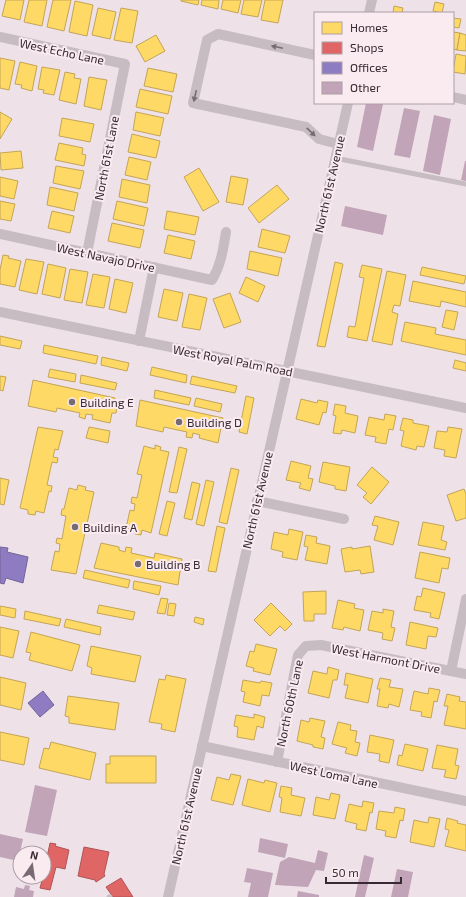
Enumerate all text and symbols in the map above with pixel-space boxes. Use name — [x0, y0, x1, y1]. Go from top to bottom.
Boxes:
legend — [314, 12, 454, 104]
text: Homes — [350, 20, 388, 34]
street label: West Echo Lane — [18, 35, 106, 67]
text: Shops — [350, 40, 384, 54]
one-way arrow — [271, 43, 283, 49]
text: Offices — [350, 60, 387, 74]
text: Other — [350, 80, 381, 94]
one-way arrow — [191, 90, 197, 102]
street label: North 61st Lane — [91, 115, 121, 201]
one-way arrow — [306, 127, 316, 137]
street label: North 61st Avenue — [311, 134, 347, 234]
street label: West Navajo Drive — [55, 240, 156, 275]
street label: West Royal Palm Road — [172, 342, 294, 378]
place label: Building E — [80, 395, 134, 409]
marker: Building E — [67, 397, 77, 407]
place label: Building D — [187, 415, 242, 429]
marker: Building D — [174, 417, 184, 427]
street label: North 61st Avenue — [239, 450, 275, 550]
place label: Building A — [83, 520, 138, 534]
marker: Building A — [70, 522, 80, 532]
place label: Building B — [146, 557, 200, 571]
marker: Building B — [133, 559, 143, 569]
street label: West Harmont Drive — [330, 641, 442, 675]
street label: North 60th Lane — [273, 658, 305, 748]
street label: West Loma Lane — [289, 758, 379, 790]
street label: North 61st Avenue — [168, 766, 204, 866]
north arrow — [12, 845, 52, 885]
text: N — [29, 848, 40, 862]
scale bar — [326, 859, 401, 885]
text: 50 m — [332, 865, 359, 879]

